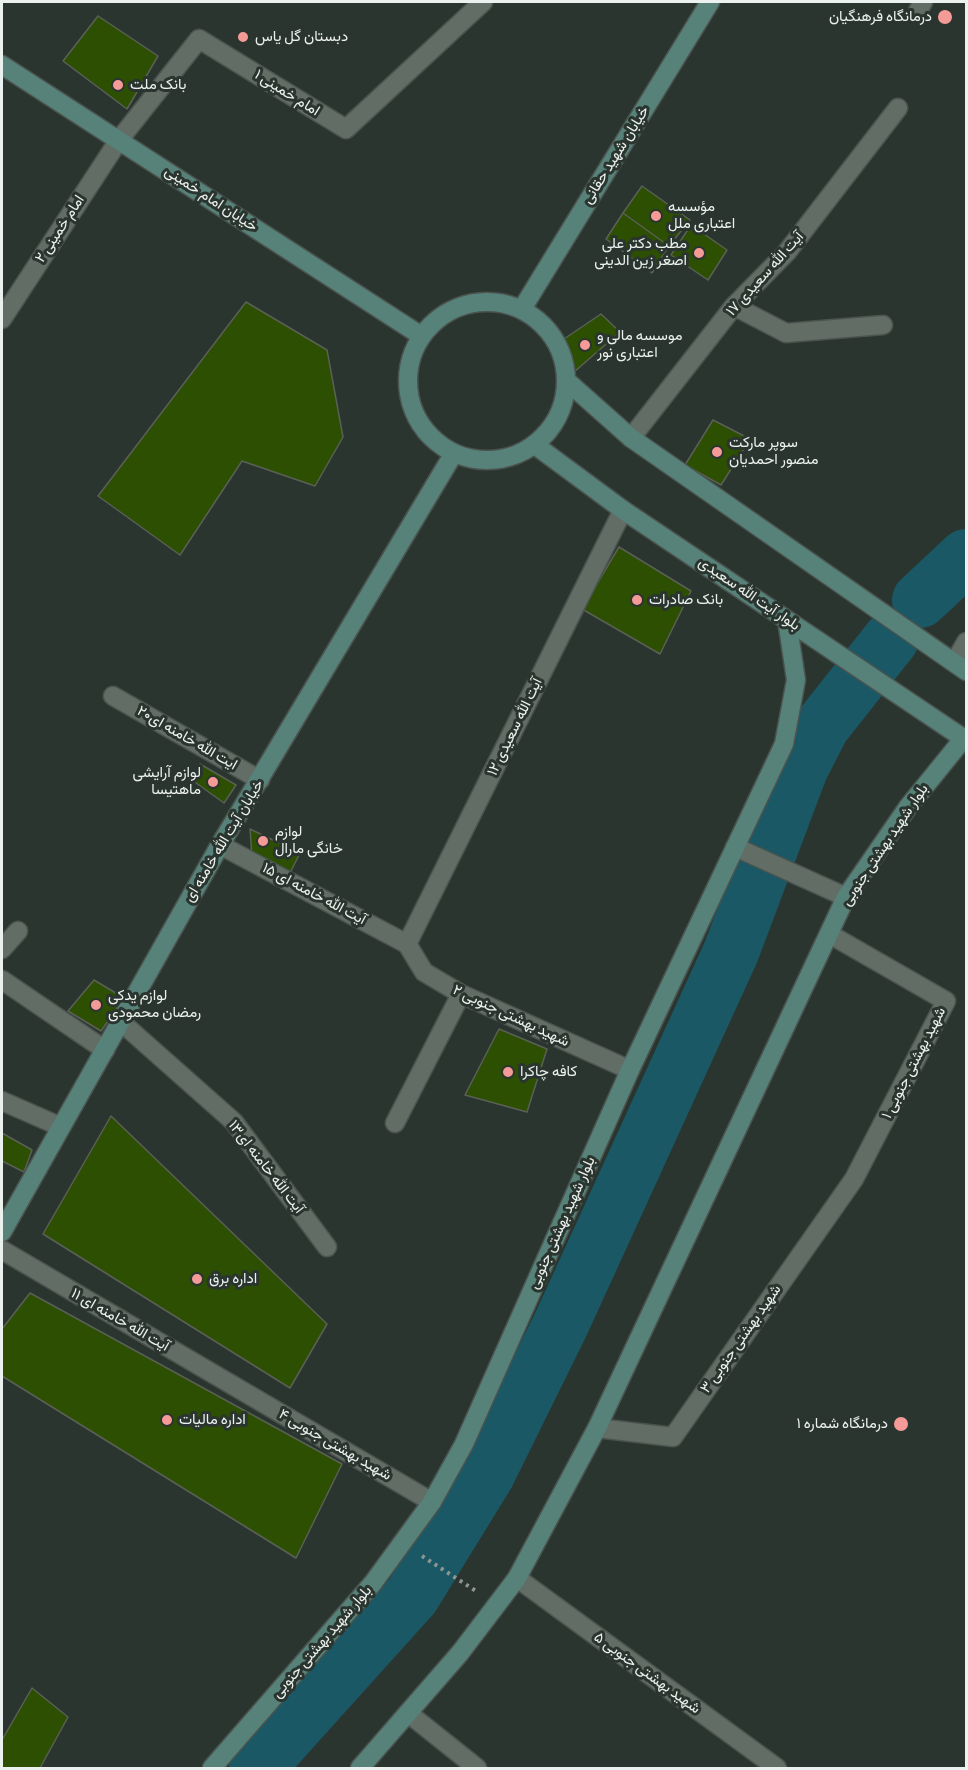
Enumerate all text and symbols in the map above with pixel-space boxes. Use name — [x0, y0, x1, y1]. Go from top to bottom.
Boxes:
place label: درمانگاه فرهنگیان — [829, 8, 932, 26]
marker: درمانگاه فرهنگیان — [936, 8, 954, 26]
place label: دبستان گل یاس — [255, 28, 348, 46]
marker: دبستان گل یاس — [236, 30, 250, 44]
street label: امام خمینی ۱ — [251, 66, 323, 120]
place label: بانک ملت — [130, 76, 186, 94]
marker: بانک ملت — [111, 78, 125, 92]
street label: خیابان شهید حقانی — [579, 103, 653, 207]
street label: خیابان امام خمینی — [161, 162, 261, 236]
street label: امام خمینی ۲ — [31, 192, 89, 266]
place label: مؤسسه اعتباری ملل — [668, 198, 735, 233]
marker: مؤسسه اعتباری ملل — [649, 209, 663, 223]
street label: آیت الله سعیدی ۱۷ — [722, 228, 808, 320]
place label: مطب دکتر علی اصغر زین الدینی — [594, 235, 687, 270]
marker: مطب دکتر علی اصغر زین الدینی — [692, 246, 706, 260]
place label: موسسه مالی و اعتباری نور — [597, 327, 683, 362]
marker: موسسه مالی و اعتباری نور — [578, 338, 592, 352]
place label: سوپر مارکت منصور احمدیان — [729, 434, 819, 469]
marker: سوپر مارکت منصور احمدیان — [710, 445, 724, 459]
street label: بلوار آیت الله سعیدی — [695, 553, 803, 635]
place label: بانک صادرات — [649, 591, 723, 609]
marker: بانک صادرات — [630, 593, 644, 607]
street label: آیت الله سعیدی ۱۲ — [484, 675, 546, 779]
street label: ایت الله خامنه ای۲۰ — [134, 702, 240, 774]
place label: لوازم آرایشی ماهتیسا — [133, 764, 201, 799]
marker: لوازم آرایشی ماهتیسا — [206, 775, 220, 789]
street label: خیابان آیت الله خامنه ای — [180, 776, 268, 906]
street label: بلوار شهید بهشتی جنوبی — [838, 781, 932, 909]
place label: لوازم خانگی مارال — [275, 823, 343, 858]
marker: لوازم خانگی مارال — [256, 834, 270, 848]
street label: آیت الله خامنه ای ۱۵ — [259, 859, 369, 929]
street label: شهید بهشتی جنوبی ۲ — [450, 981, 572, 1051]
place label: لوازم یدکی رمضان محمودی — [108, 987, 201, 1022]
marker: لوازم یدکی رمضان محمودی — [89, 998, 103, 1012]
street label: شهید بهشتی جنوبی ۱ — [878, 1004, 950, 1122]
place label: کافه چاکرا — [520, 1063, 577, 1081]
marker: کافه چاکرا — [501, 1065, 515, 1079]
street label: آیت الله خامنه ای۱۳ — [224, 1117, 308, 1217]
street label: بلوار شهید بهشتی جنوبی — [525, 1154, 599, 1292]
place label: اداره برق — [209, 1270, 257, 1288]
marker: اداره برق — [190, 1272, 204, 1286]
street label: شهید بهشتی جنوبی ۳ — [697, 1281, 785, 1397]
street label: آیت الله خامنه ای ۱۱ — [68, 1285, 172, 1355]
street label: شهید بهشتی جنوبی ۴ — [275, 1405, 395, 1485]
place label: اداره مالیات — [179, 1411, 246, 1429]
marker: اداره مالیات — [160, 1413, 174, 1427]
place label: درمانگاه شماره ۱ — [796, 1415, 888, 1433]
marker: درمانگاه شماره ۱ — [892, 1415, 910, 1433]
street label: بلوار شهید بهشتی جنوبی — [268, 1582, 376, 1702]
street label: شهید بهشتی جنوبی ۵ — [590, 1628, 704, 1718]

